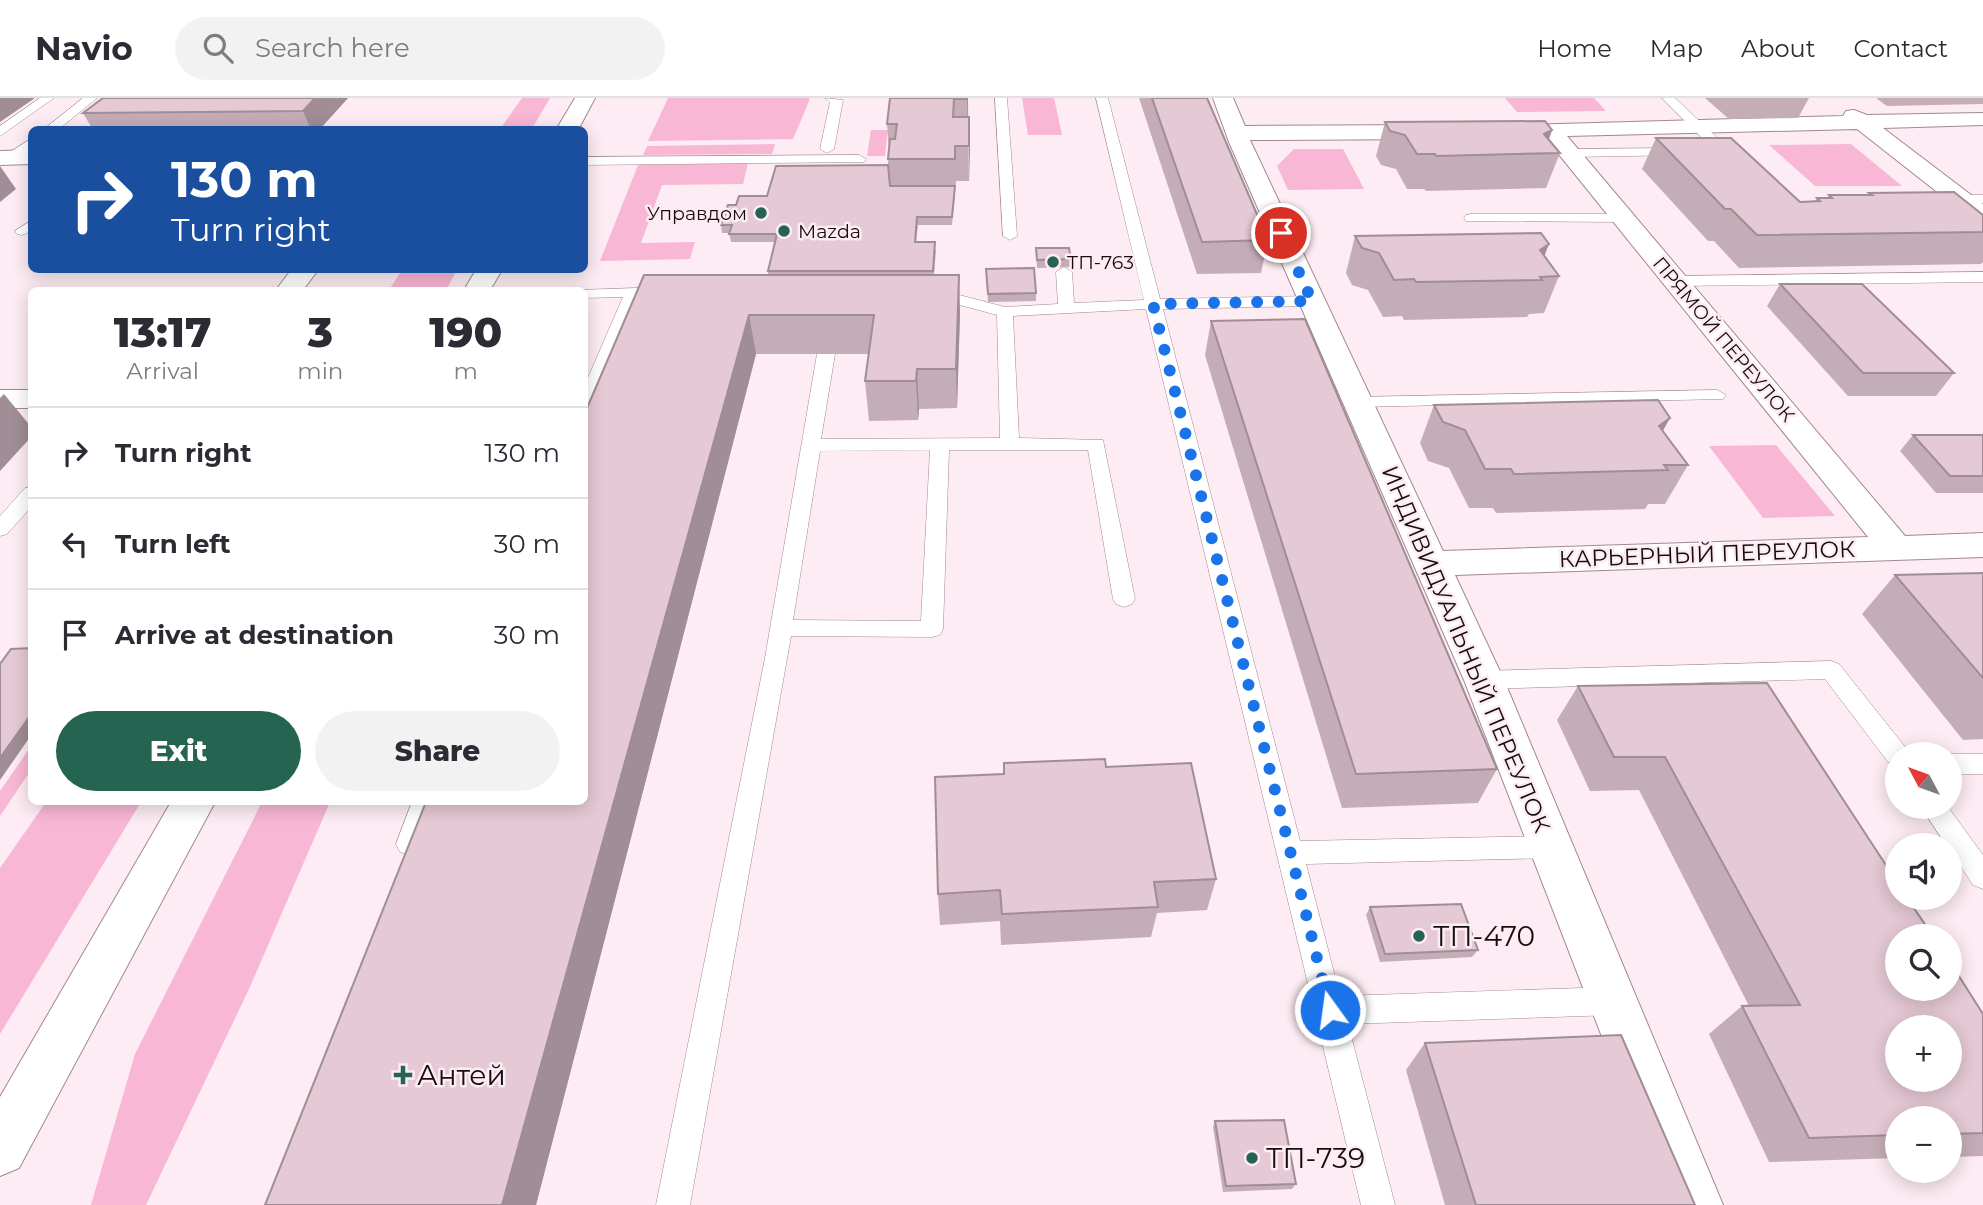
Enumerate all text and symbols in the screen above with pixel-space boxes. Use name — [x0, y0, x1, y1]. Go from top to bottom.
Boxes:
search box — [175, 17, 665, 80]
text: Navio — [35, 28, 133, 68]
icon: search — [199, 29, 237, 67]
text: Search here — [255, 32, 410, 64]
text: Home — [1537, 34, 1612, 63]
text: Map — [1650, 34, 1703, 63]
text: About — [1741, 34, 1815, 63]
text: Contact — [1853, 34, 1948, 63]
text: 130 m — [171, 150, 318, 209]
icon: right — [56, 154, 147, 245]
place label: Управдом — [647, 202, 747, 225]
pin — [1251, 203, 1311, 263]
marker: Управдом — [753, 205, 769, 221]
text: Turn right — [171, 210, 331, 249]
icon: arrive — [1262, 214, 1300, 252]
place label: Mazda — [798, 220, 861, 243]
marker: Mazda — [776, 223, 792, 239]
place label: ТП-763 — [1067, 251, 1134, 274]
street label: ПРЯМОЙ ПЕРЕУЛОК — [1648, 252, 1799, 427]
marker: ТП-763 — [1045, 254, 1061, 270]
text: 13:17 — [114, 306, 212, 358]
text: 3 — [308, 306, 333, 358]
text: 190 — [429, 306, 502, 358]
text: Arrival — [126, 357, 199, 385]
text: min — [297, 357, 343, 385]
text: m — [453, 357, 478, 385]
icon: right — [56, 434, 94, 472]
text: Turn right — [115, 437, 251, 469]
text: 130 m — [484, 437, 560, 469]
street label: ИНДИВИДУАЛЬНЫЙ ПЕРЕУЛОК — [1376, 461, 1556, 837]
icon: left — [56, 525, 94, 563]
text: Turn left — [115, 528, 231, 560]
text: 30 m — [494, 528, 560, 560]
street label: КАРЬЕРНЫЙ ПЕРЕУЛОК — [1558, 535, 1856, 573]
icon: arrive — [56, 616, 94, 654]
text: Arrive at destination — [115, 619, 394, 651]
text: 30 m — [494, 619, 560, 651]
button: Exit — [56, 711, 301, 791]
button: Share — [315, 711, 560, 791]
north arrow — [1885, 742, 1962, 819]
map controls — [1885, 742, 1962, 1183]
button: sound — [1885, 833, 1962, 910]
place label: ТП-470 — [1433, 919, 1535, 953]
button: search — [1885, 924, 1962, 1001]
marker: ТП-470 — [1411, 928, 1427, 944]
position arrow — [1293, 973, 1367, 1047]
button: + — [1885, 1015, 1962, 1092]
place label: Антей — [417, 1058, 506, 1092]
marker: Антей — [395, 1067, 411, 1083]
button: − — [1885, 1106, 1962, 1183]
place label: ТП-739 — [1266, 1141, 1365, 1175]
marker: ТП-739 — [1244, 1150, 1260, 1166]

